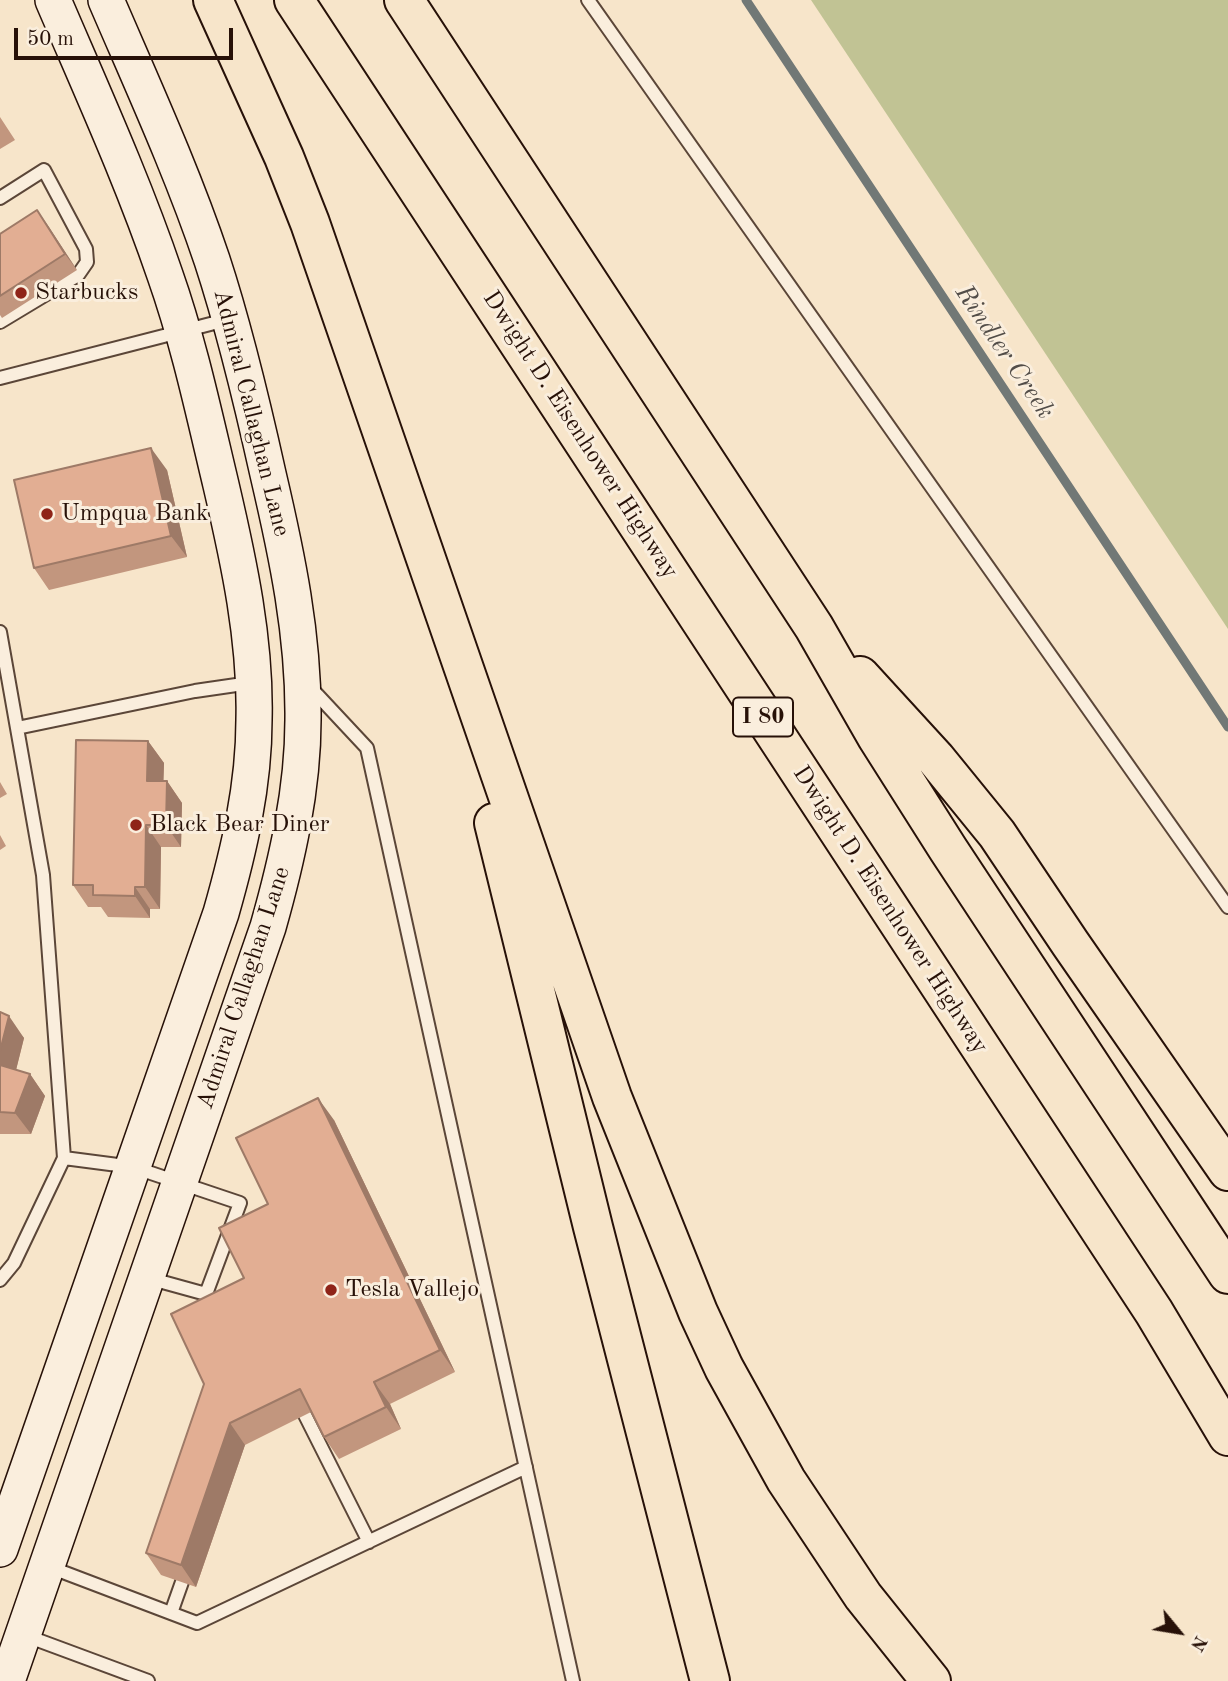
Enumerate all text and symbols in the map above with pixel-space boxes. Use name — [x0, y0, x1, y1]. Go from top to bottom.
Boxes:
scale bar — [18, 14, 236, 58]
text: 50 m — [27, 29, 74, 50]
place label: Starbucks — [35, 279, 138, 307]
water label: Rindler Creek — [948, 279, 1060, 425]
marker: Starbucks — [13, 285, 29, 301]
street label: Dwight D. Eisenhower Highway — [476, 286, 684, 584]
street label: Admiral Callaghan Lane — [206, 287, 296, 539]
place label: Umpqua Bank — [61, 500, 209, 528]
marker: Umpqua Bank — [39, 506, 55, 522]
road number: I 80 — [733, 698, 793, 736]
street label: Dwight D. Eisenhower Highway — [786, 761, 994, 1059]
place label: Black Bear Diner — [150, 811, 330, 839]
marker: Black Bear Diner — [128, 817, 144, 833]
street label: Admiral Callaghan Lane — [191, 863, 297, 1113]
place label: Tesla Vallejo — [345, 1276, 479, 1304]
marker: Tesla Vallejo — [323, 1282, 339, 1298]
north arrow — [1144, 1597, 1214, 1667]
text: N — [1186, 1632, 1209, 1654]

